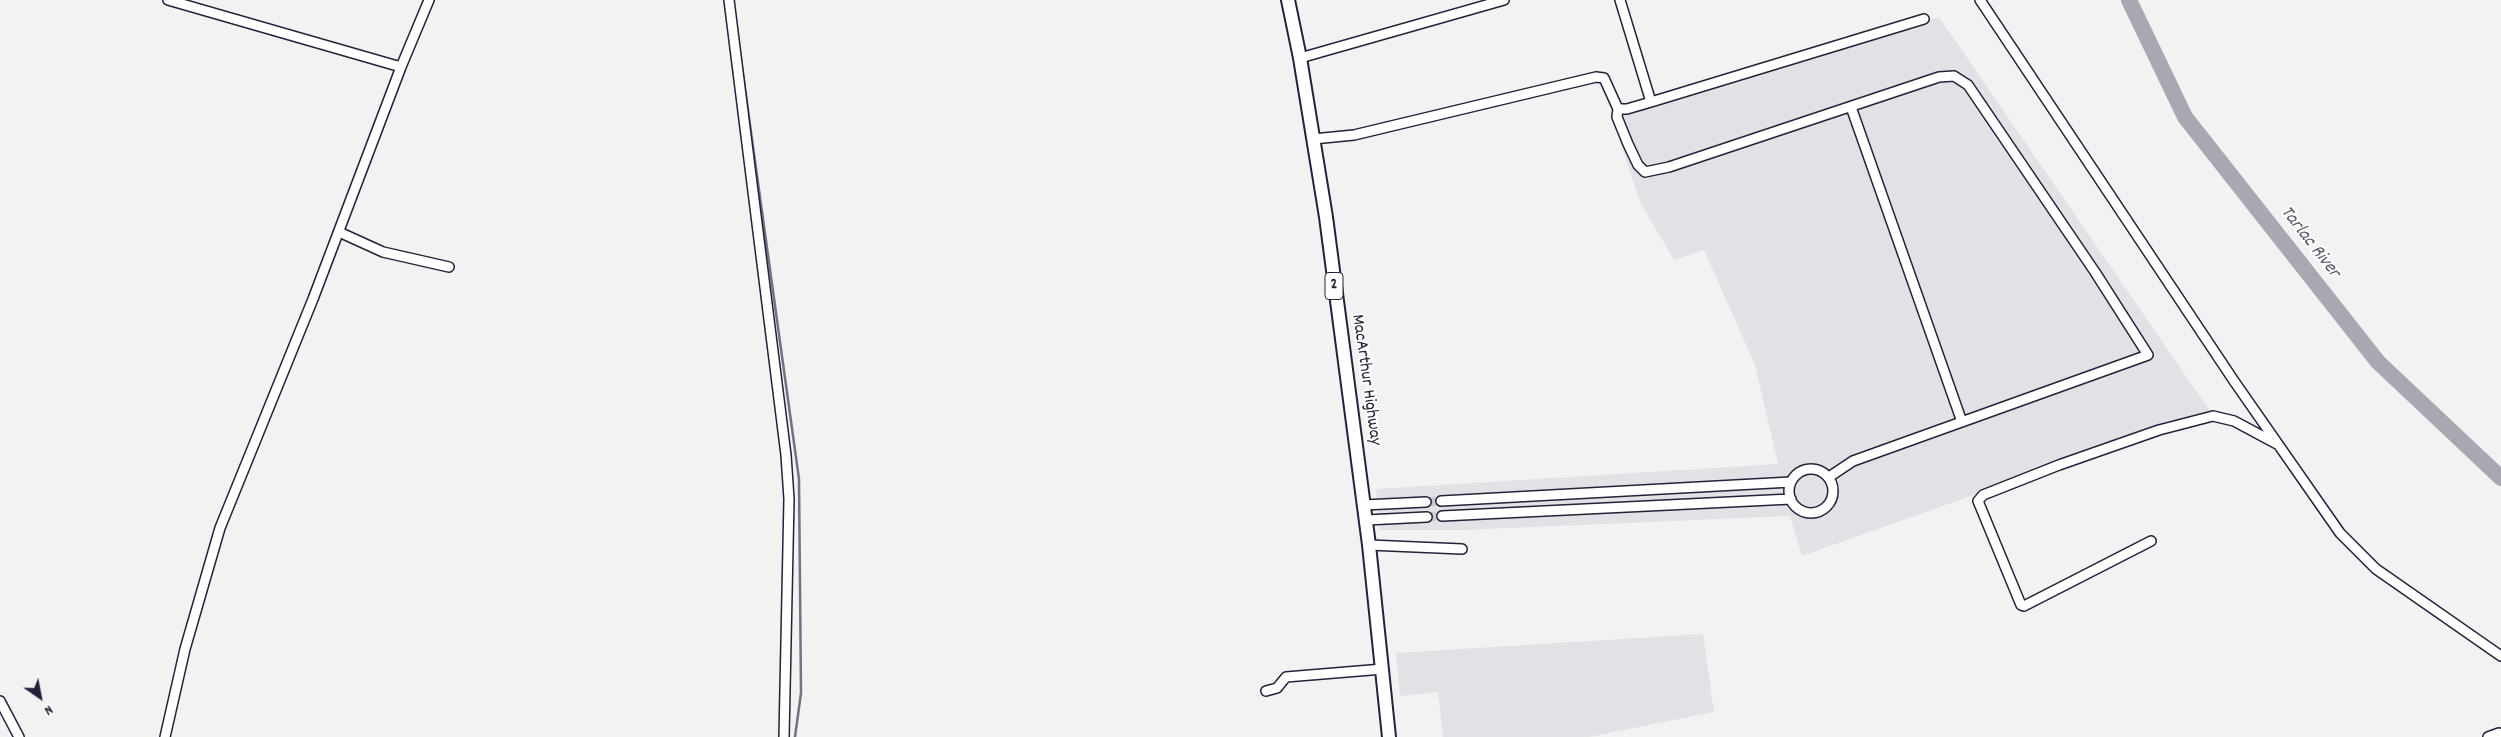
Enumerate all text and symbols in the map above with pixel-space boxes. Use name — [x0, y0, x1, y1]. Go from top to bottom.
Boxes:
water label: Tarlac River — [2274, 202, 2344, 284]
road number: 2 — [1325, 272, 1343, 300]
street label: MacArthur Highway — [1345, 313, 1385, 447]
north arrow — [15, 672, 65, 722]
text: N — [40, 699, 57, 720]

